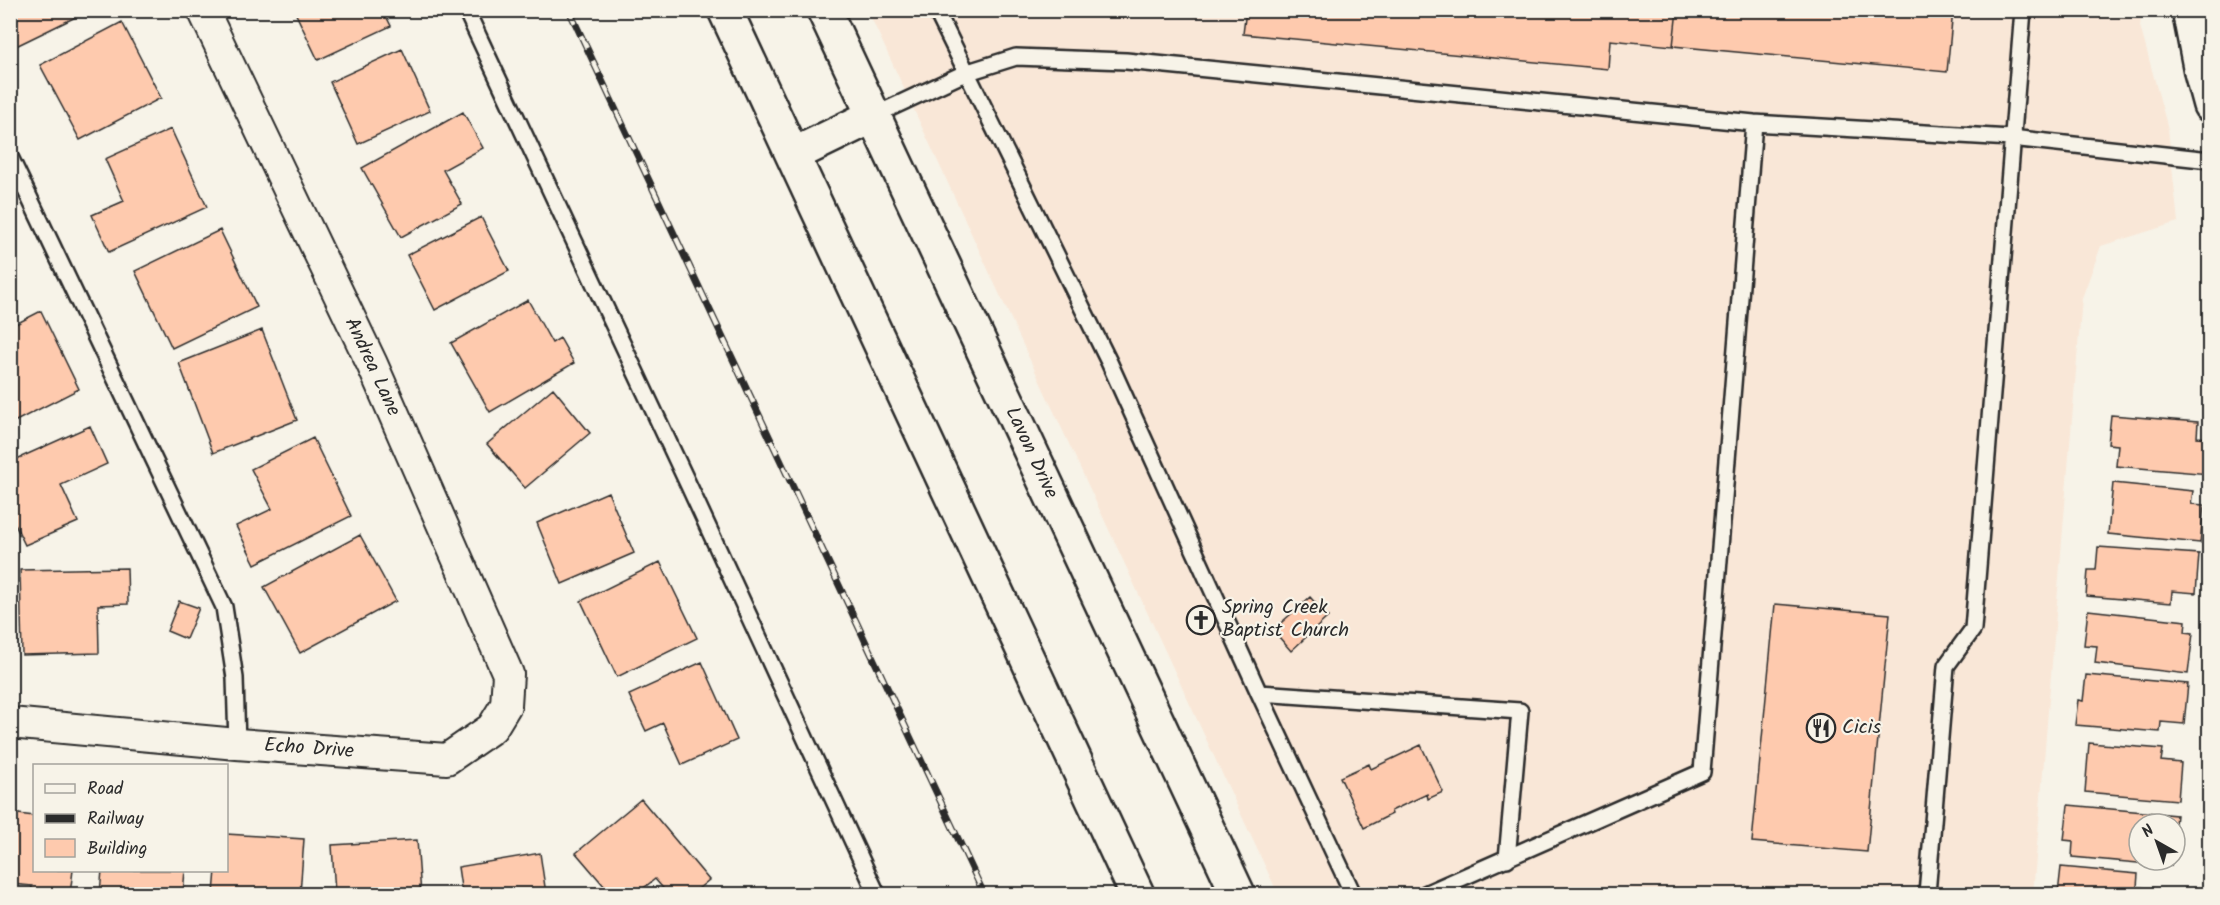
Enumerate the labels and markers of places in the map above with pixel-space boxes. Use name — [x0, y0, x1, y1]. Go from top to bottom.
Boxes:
place label: Spring Creek Baptist Church — [1222, 592, 1349, 647]
church icon: Spring Creek Baptist Church — [1185, 604, 1217, 636]
restaurant icon: Cicis — [1805, 712, 1837, 744]
place label: Cicis — [1842, 712, 1881, 744]

